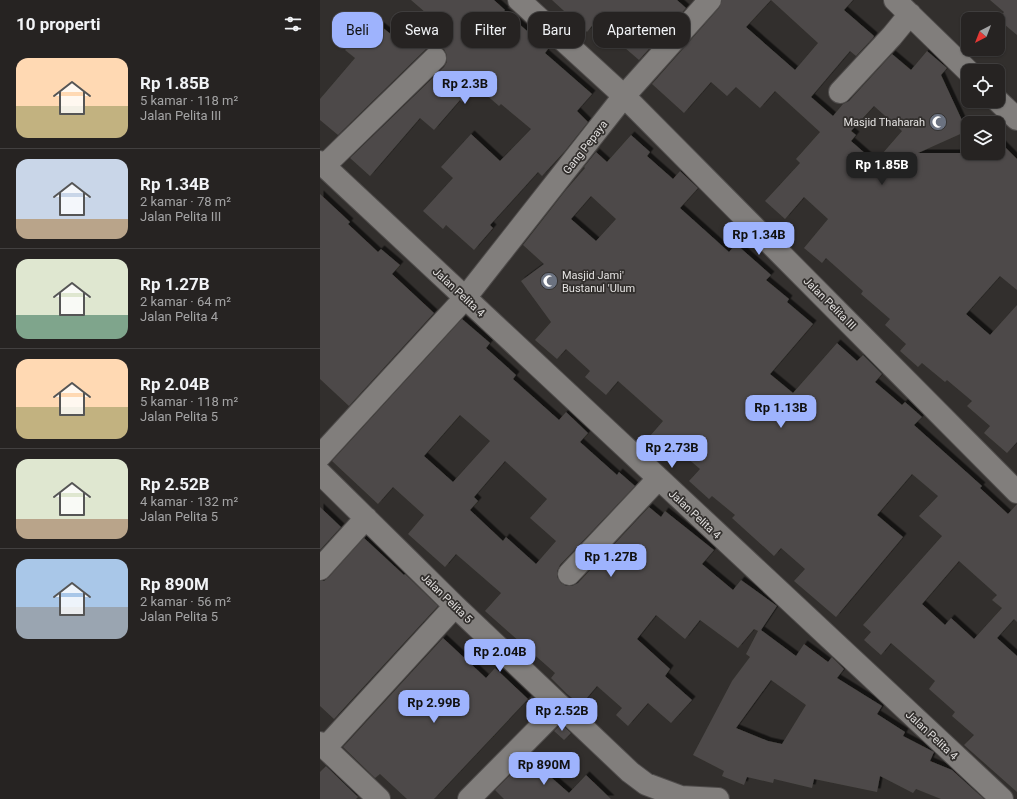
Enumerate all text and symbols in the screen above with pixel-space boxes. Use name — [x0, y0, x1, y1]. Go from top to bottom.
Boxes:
chip: Beli — [332, 12, 383, 48]
chip: Sewa — [391, 12, 453, 48]
chip: Filter — [461, 12, 520, 48]
chip: Baru — [528, 12, 585, 48]
chip: Apartemen — [593, 12, 690, 48]
north arrow — [961, 12, 1005, 56]
map controls — [961, 12, 1005, 160]
icon: filters — [282, 13, 304, 35]
text: 10 properti — [16, 14, 101, 34]
button: locate — [961, 64, 1005, 108]
pin: Rp 2.3B — [428, 71, 502, 105]
text: Rp 1.85B — [140, 73, 210, 93]
icon: home — [48, 74, 96, 122]
text: Rp 2.3B — [442, 76, 488, 91]
text: 5 kamar · 118 m² — [140, 93, 238, 108]
text: Jalan Pelita III — [140, 108, 221, 123]
mosque icon: Masjid Thaharah — [928, 112, 948, 132]
place label: Masjid Thaharah — [844, 116, 925, 129]
button: layers — [961, 116, 1005, 160]
street label: Gang Pepaya — [560, 118, 610, 177]
pin: Rp 1.85B — [841, 152, 923, 186]
text: Rp 1.85B — [855, 157, 909, 172]
text: Rp 1.34B — [140, 174, 210, 194]
icon: home — [48, 175, 96, 223]
text: 2 kamar · 78 m² — [140, 194, 231, 209]
text: Jalan Pelita III — [140, 209, 221, 224]
pin: Rp 1.34B — [718, 222, 800, 256]
text: Rp 1.34B — [732, 227, 786, 242]
street label: Jalan Pelita 4 — [430, 265, 487, 320]
place label: Masjid Jami' Bustanul 'Ulum — [562, 269, 635, 295]
mosque icon: Masjid Jami' Bustanul 'Ulum — [539, 271, 559, 291]
text: Rp 1.27B — [140, 274, 210, 294]
street label: Jalan Pelita III — [801, 274, 859, 332]
icon: home — [48, 275, 96, 323]
text: 2 kamar · 64 m² — [140, 294, 231, 309]
text: Jalan Pelita 4 — [140, 309, 218, 324]
text: Rp 2.04B — [140, 374, 210, 394]
icon: home — [48, 375, 96, 423]
text: 5 kamar · 118 m² — [140, 394, 238, 409]
pin: Rp 1.13B — [740, 395, 822, 429]
text: Rp 1.13B — [754, 400, 808, 415]
text: Jalan Pelita 5 — [140, 409, 218, 424]
pin: Rp 2.73B — [631, 435, 713, 469]
text: Rp 2.73B — [645, 440, 699, 455]
text: Rp 2.52B — [140, 474, 210, 494]
icon: home — [48, 475, 96, 523]
street label: Jalan Pelita 4 — [666, 487, 723, 542]
text: 4 kamar · 132 m² — [140, 494, 238, 509]
text: Jalan Pelita 5 — [140, 509, 218, 524]
pin: Rp 1.27B — [570, 544, 652, 578]
text: Rp 1.27B — [584, 549, 638, 564]
street label: Jalan Pelita 5 — [418, 571, 475, 626]
text: Rp 890M — [140, 574, 209, 594]
icon: home — [48, 575, 96, 623]
text: 2 kamar · 56 m² — [140, 594, 231, 609]
text: Jalan Pelita 5 — [140, 609, 218, 624]
pin: Rp 2.04B — [459, 639, 541, 673]
text: Rp 2.04B — [473, 644, 527, 659]
pin: Rp 2.99B — [393, 690, 475, 724]
text: Rp 2.99B — [407, 695, 461, 710]
pin: Rp 2.52B — [521, 698, 603, 732]
text: Rp 2.52B — [535, 703, 589, 718]
street label: Jalan Pelita 4 — [903, 708, 960, 763]
pin: Rp 890M — [507, 752, 581, 786]
text: Rp 890M — [518, 757, 570, 772]

